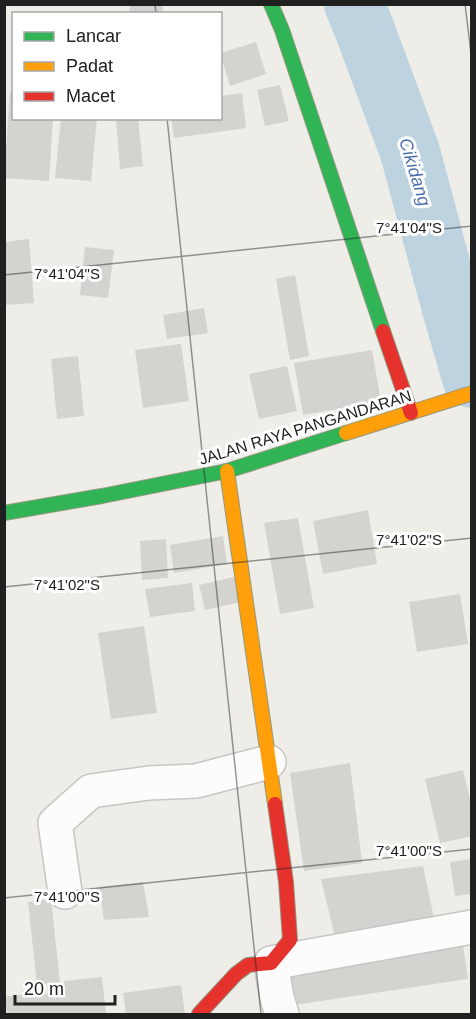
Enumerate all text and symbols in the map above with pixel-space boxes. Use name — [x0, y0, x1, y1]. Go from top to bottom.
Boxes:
legend — [12, 12, 222, 120]
text: Lancar — [66, 26, 121, 46]
text: Padat — [66, 56, 113, 76]
text: Macet — [66, 86, 115, 106]
water label: Cikidang — [395, 136, 435, 208]
text: 7°41'04"S — [376, 219, 442, 236]
text: 7°41'04"S — [34, 265, 100, 282]
street label: JALAN RAYA PANGANDARAN — [197, 387, 413, 468]
text: 7°41'02"S — [376, 531, 442, 548]
text: 7°41'02"S — [34, 576, 100, 593]
text: 7°41'00"S — [376, 842, 442, 859]
text: 7°41'00"S — [34, 888, 100, 905]
scale bar — [15, 968, 116, 1006]
text: 20 m — [24, 979, 64, 999]

